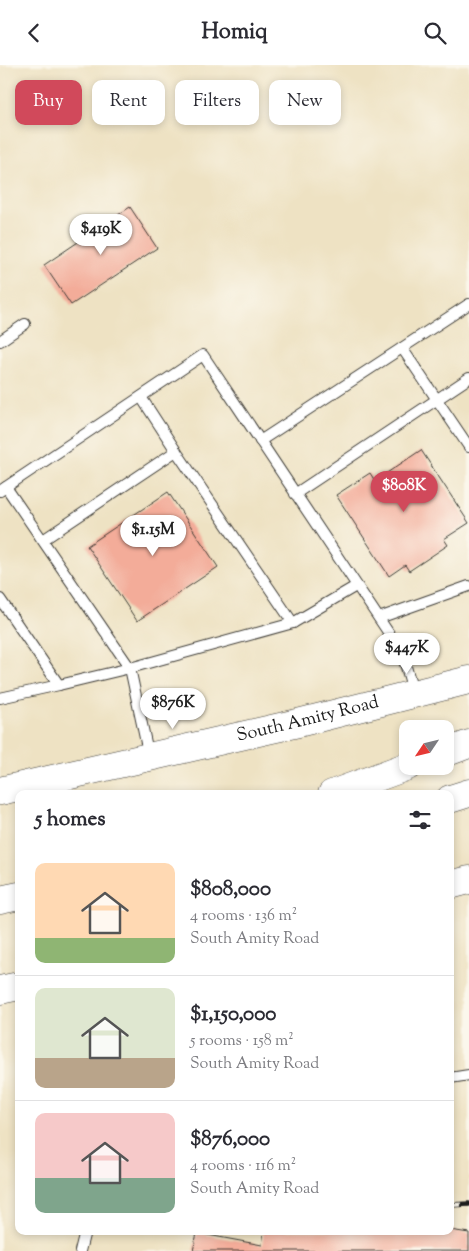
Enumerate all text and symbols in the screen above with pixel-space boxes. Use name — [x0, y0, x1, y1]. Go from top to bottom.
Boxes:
text: Homiq — [201, 17, 268, 49]
icon: back — [20, 19, 48, 47]
icon: search — [421, 19, 449, 47]
chip: Buy — [15, 80, 82, 125]
chip: Rent — [92, 80, 165, 125]
chip: Filters — [175, 80, 259, 125]
chip: New — [269, 80, 341, 125]
pin: $419K — [66, 213, 136, 256]
text: $419K — [80, 218, 122, 241]
pin: $808K — [369, 471, 439, 513]
text: $808K — [382, 475, 426, 498]
pin: $1.15M — [112, 515, 194, 557]
text: $1.15M — [131, 519, 175, 542]
pin: $447K — [372, 633, 442, 675]
text: $447K — [385, 637, 429, 660]
pin: $876K — [138, 687, 208, 730]
street label: South Amity Road — [234, 690, 382, 750]
text: $876K — [151, 692, 195, 715]
north arrow — [399, 720, 454, 775]
map controls — [399, 720, 454, 775]
text: 5 homes — [35, 805, 105, 835]
icon: filters — [406, 806, 434, 834]
text: $808,000 — [190, 875, 271, 905]
icon: home — [75, 883, 135, 943]
text: 4 rooms · 136 m² — [190, 905, 297, 928]
text: South Amity Road — [190, 928, 319, 951]
text: $1,150,000 — [190, 1000, 276, 1030]
icon: home — [75, 1008, 135, 1068]
text: 5 rooms · 158 m² — [190, 1030, 294, 1053]
text: South Amity Road — [190, 1053, 319, 1076]
text: $876,000 — [190, 1125, 270, 1155]
icon: home — [75, 1133, 135, 1193]
text: 4 rooms · 116 m² — [190, 1155, 296, 1178]
text: South Amity Road — [190, 1178, 319, 1201]

